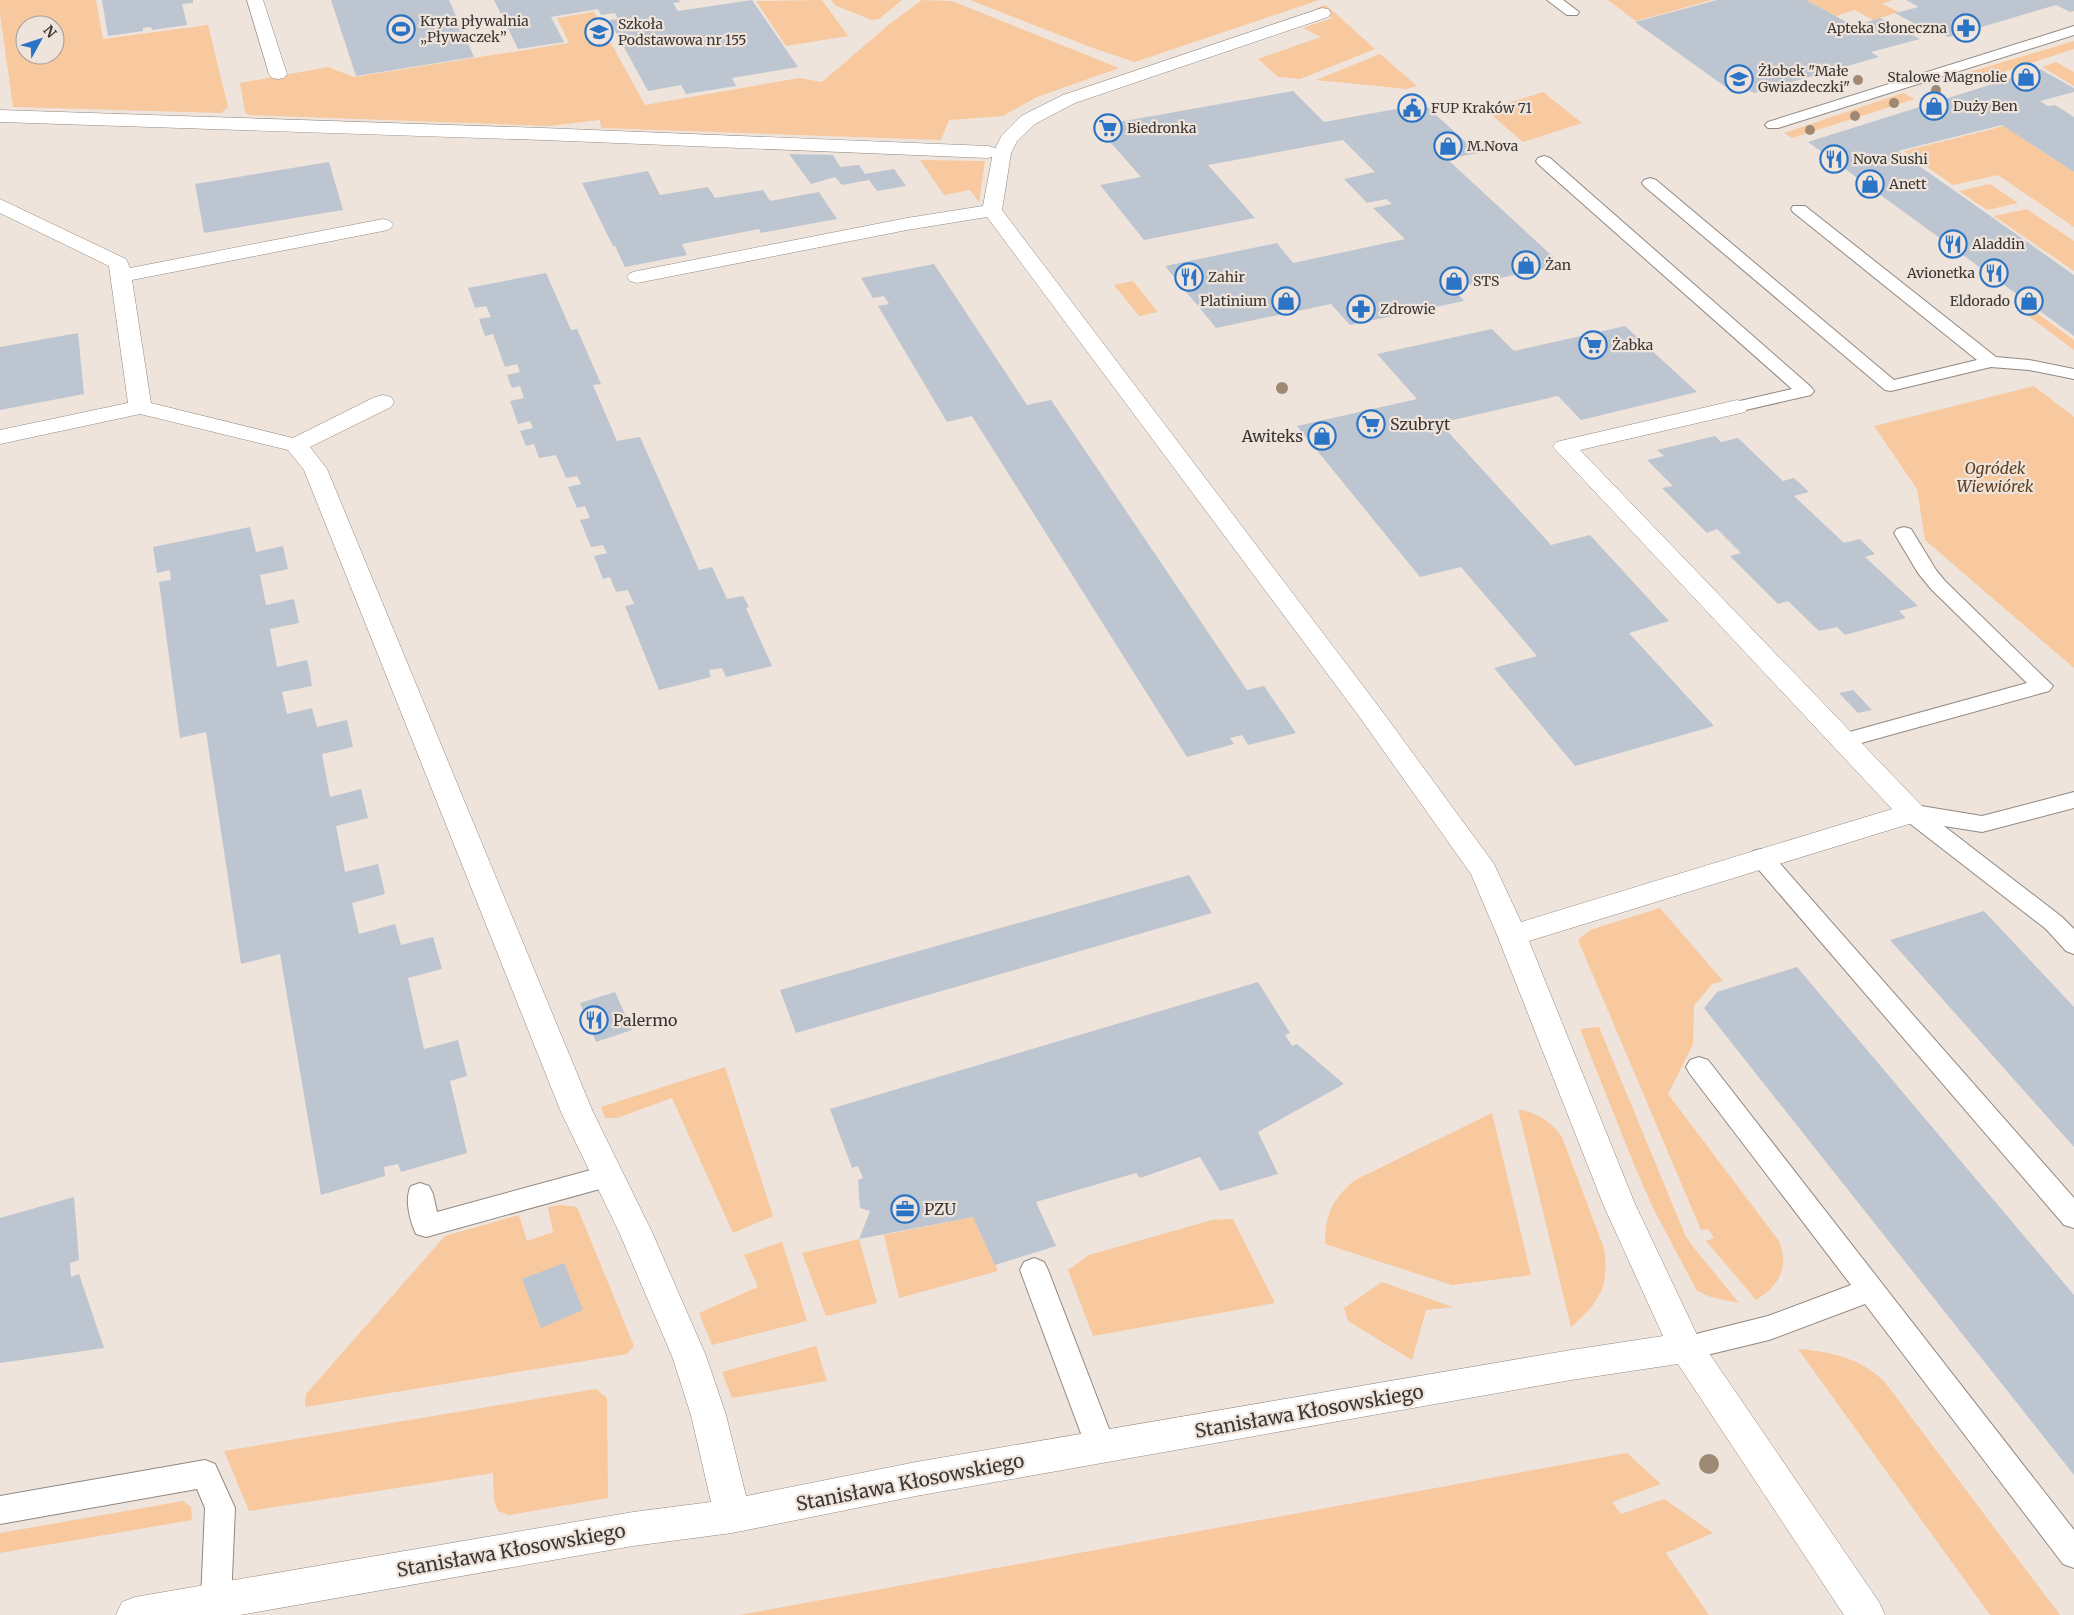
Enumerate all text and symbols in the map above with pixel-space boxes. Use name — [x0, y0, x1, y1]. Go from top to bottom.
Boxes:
place label: Kryta pływalnia „Pływaczek” — [420, 12, 529, 46]
pharmacy icon: Apteka Słoneczna — [1951, 13, 1981, 43]
sports icon: Kryta pływalnia „Pływaczek” — [386, 14, 416, 44]
north arrow — [15, 15, 65, 65]
place label: Szkoła Podstawowa nr 155 — [618, 15, 747, 49]
school or university icon: Szkoła Podstawowa nr 155 — [584, 17, 614, 47]
place label: Apteka Słoneczna — [1826, 19, 1947, 37]
text: N — [40, 22, 60, 42]
place label: Żłobek "Małe Gwiazdeczki" — [1758, 62, 1850, 96]
shop icon: Stalowe Magnolie — [2011, 62, 2041, 92]
school or university icon: Żłobek "Małe Gwiazdeczki" — [1724, 64, 1754, 94]
place label: Stalowe Magnolie — [1887, 68, 2007, 86]
shop icon: Duży Ben — [1919, 91, 1949, 121]
public building icon: FUP Kraków 71 — [1397, 93, 1427, 123]
place label: Duży Ben — [1953, 97, 2018, 115]
place label: FUP Kraków 71 — [1431, 99, 1532, 117]
supermarket icon: Biedronka — [1093, 113, 1123, 143]
place label: Biedronka — [1127, 119, 1197, 137]
shop icon: M.Nova — [1433, 131, 1463, 161]
place label: M.Nova — [1467, 137, 1519, 155]
restaurant icon: Nova Sushi — [1819, 144, 1849, 174]
place label: Nova Sushi — [1853, 150, 1928, 168]
shop icon: Anett — [1855, 169, 1885, 199]
place label: Anett — [1888, 175, 1927, 193]
restaurant icon: Aladdin — [1938, 229, 1968, 259]
place label: Aladdin — [1971, 235, 2025, 253]
shop icon: Żan — [1511, 250, 1541, 280]
place label: Żan — [1545, 256, 1571, 274]
restaurant icon: Avionetka — [1979, 258, 2009, 288]
restaurant icon: Zahir — [1174, 262, 1204, 292]
place label: Avionetka — [1906, 264, 1975, 282]
shop icon: STS — [1439, 266, 1469, 296]
place label: Zahir — [1208, 268, 1245, 286]
place label: STS — [1473, 272, 1499, 290]
shop icon: Platinium — [1271, 286, 1301, 316]
shop icon: Eldorado — [2014, 286, 2044, 316]
place label: Platinium — [1200, 292, 1267, 310]
place label: Eldorado — [1950, 292, 2010, 310]
pharmacy icon: Zdrowie — [1346, 294, 1376, 324]
place label: Zdrowie — [1380, 300, 1435, 318]
supermarket icon: Żabka — [1578, 330, 1608, 360]
place label: Żabka — [1612, 336, 1654, 354]
supermarket icon: Szubryt — [1356, 409, 1386, 439]
place label: Szubryt — [1390, 414, 1451, 434]
shop icon: Awiteks — [1307, 421, 1337, 451]
place label: Awiteks — [1241, 426, 1303, 446]
park label: Ogródek Wiewiórek — [1956, 458, 2034, 496]
restaurant icon: Palermo — [579, 1005, 609, 1035]
place label: Palermo — [613, 1010, 677, 1030]
office icon: PZU — [890, 1194, 920, 1224]
place label: PZU — [924, 1199, 956, 1219]
street label: Stanisława Kłosowskiego — [1193, 1379, 1425, 1443]
street label: Stanisława Kłosowskiego — [794, 1448, 1026, 1516]
street label: Stanisława Kłosowskiego — [395, 1518, 627, 1582]

